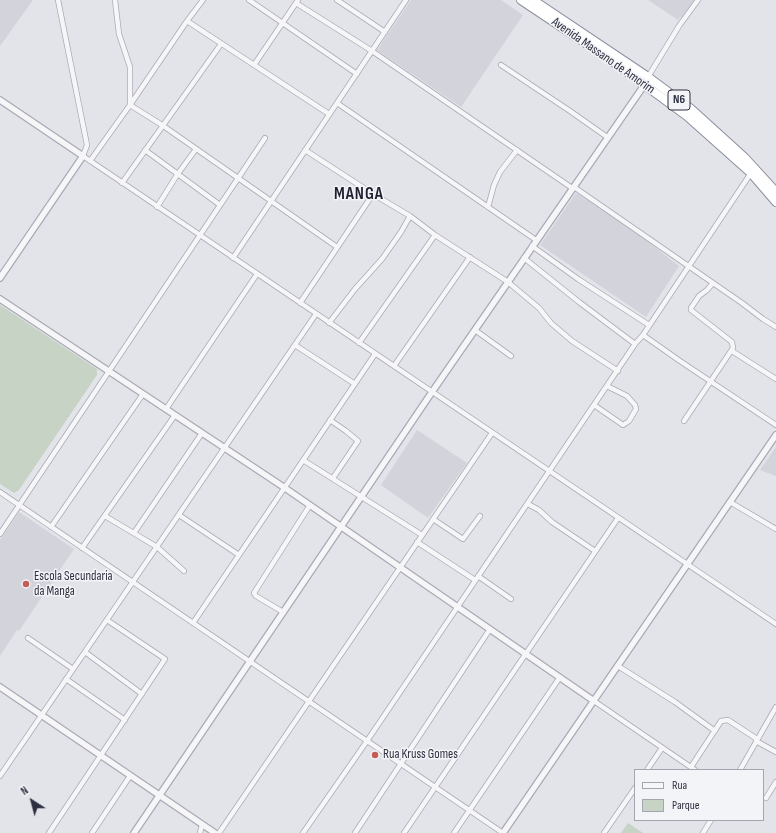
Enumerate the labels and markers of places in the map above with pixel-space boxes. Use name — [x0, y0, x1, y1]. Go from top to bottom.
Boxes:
place label: Escola Secundaria da Manga — [34, 569, 113, 600]
marker: Escola Secundaria da Manga — [21, 579, 31, 589]
place label: Rua Kruss Gomes — [383, 747, 458, 763]
marker: Rua Kruss Gomes — [370, 750, 380, 760]

